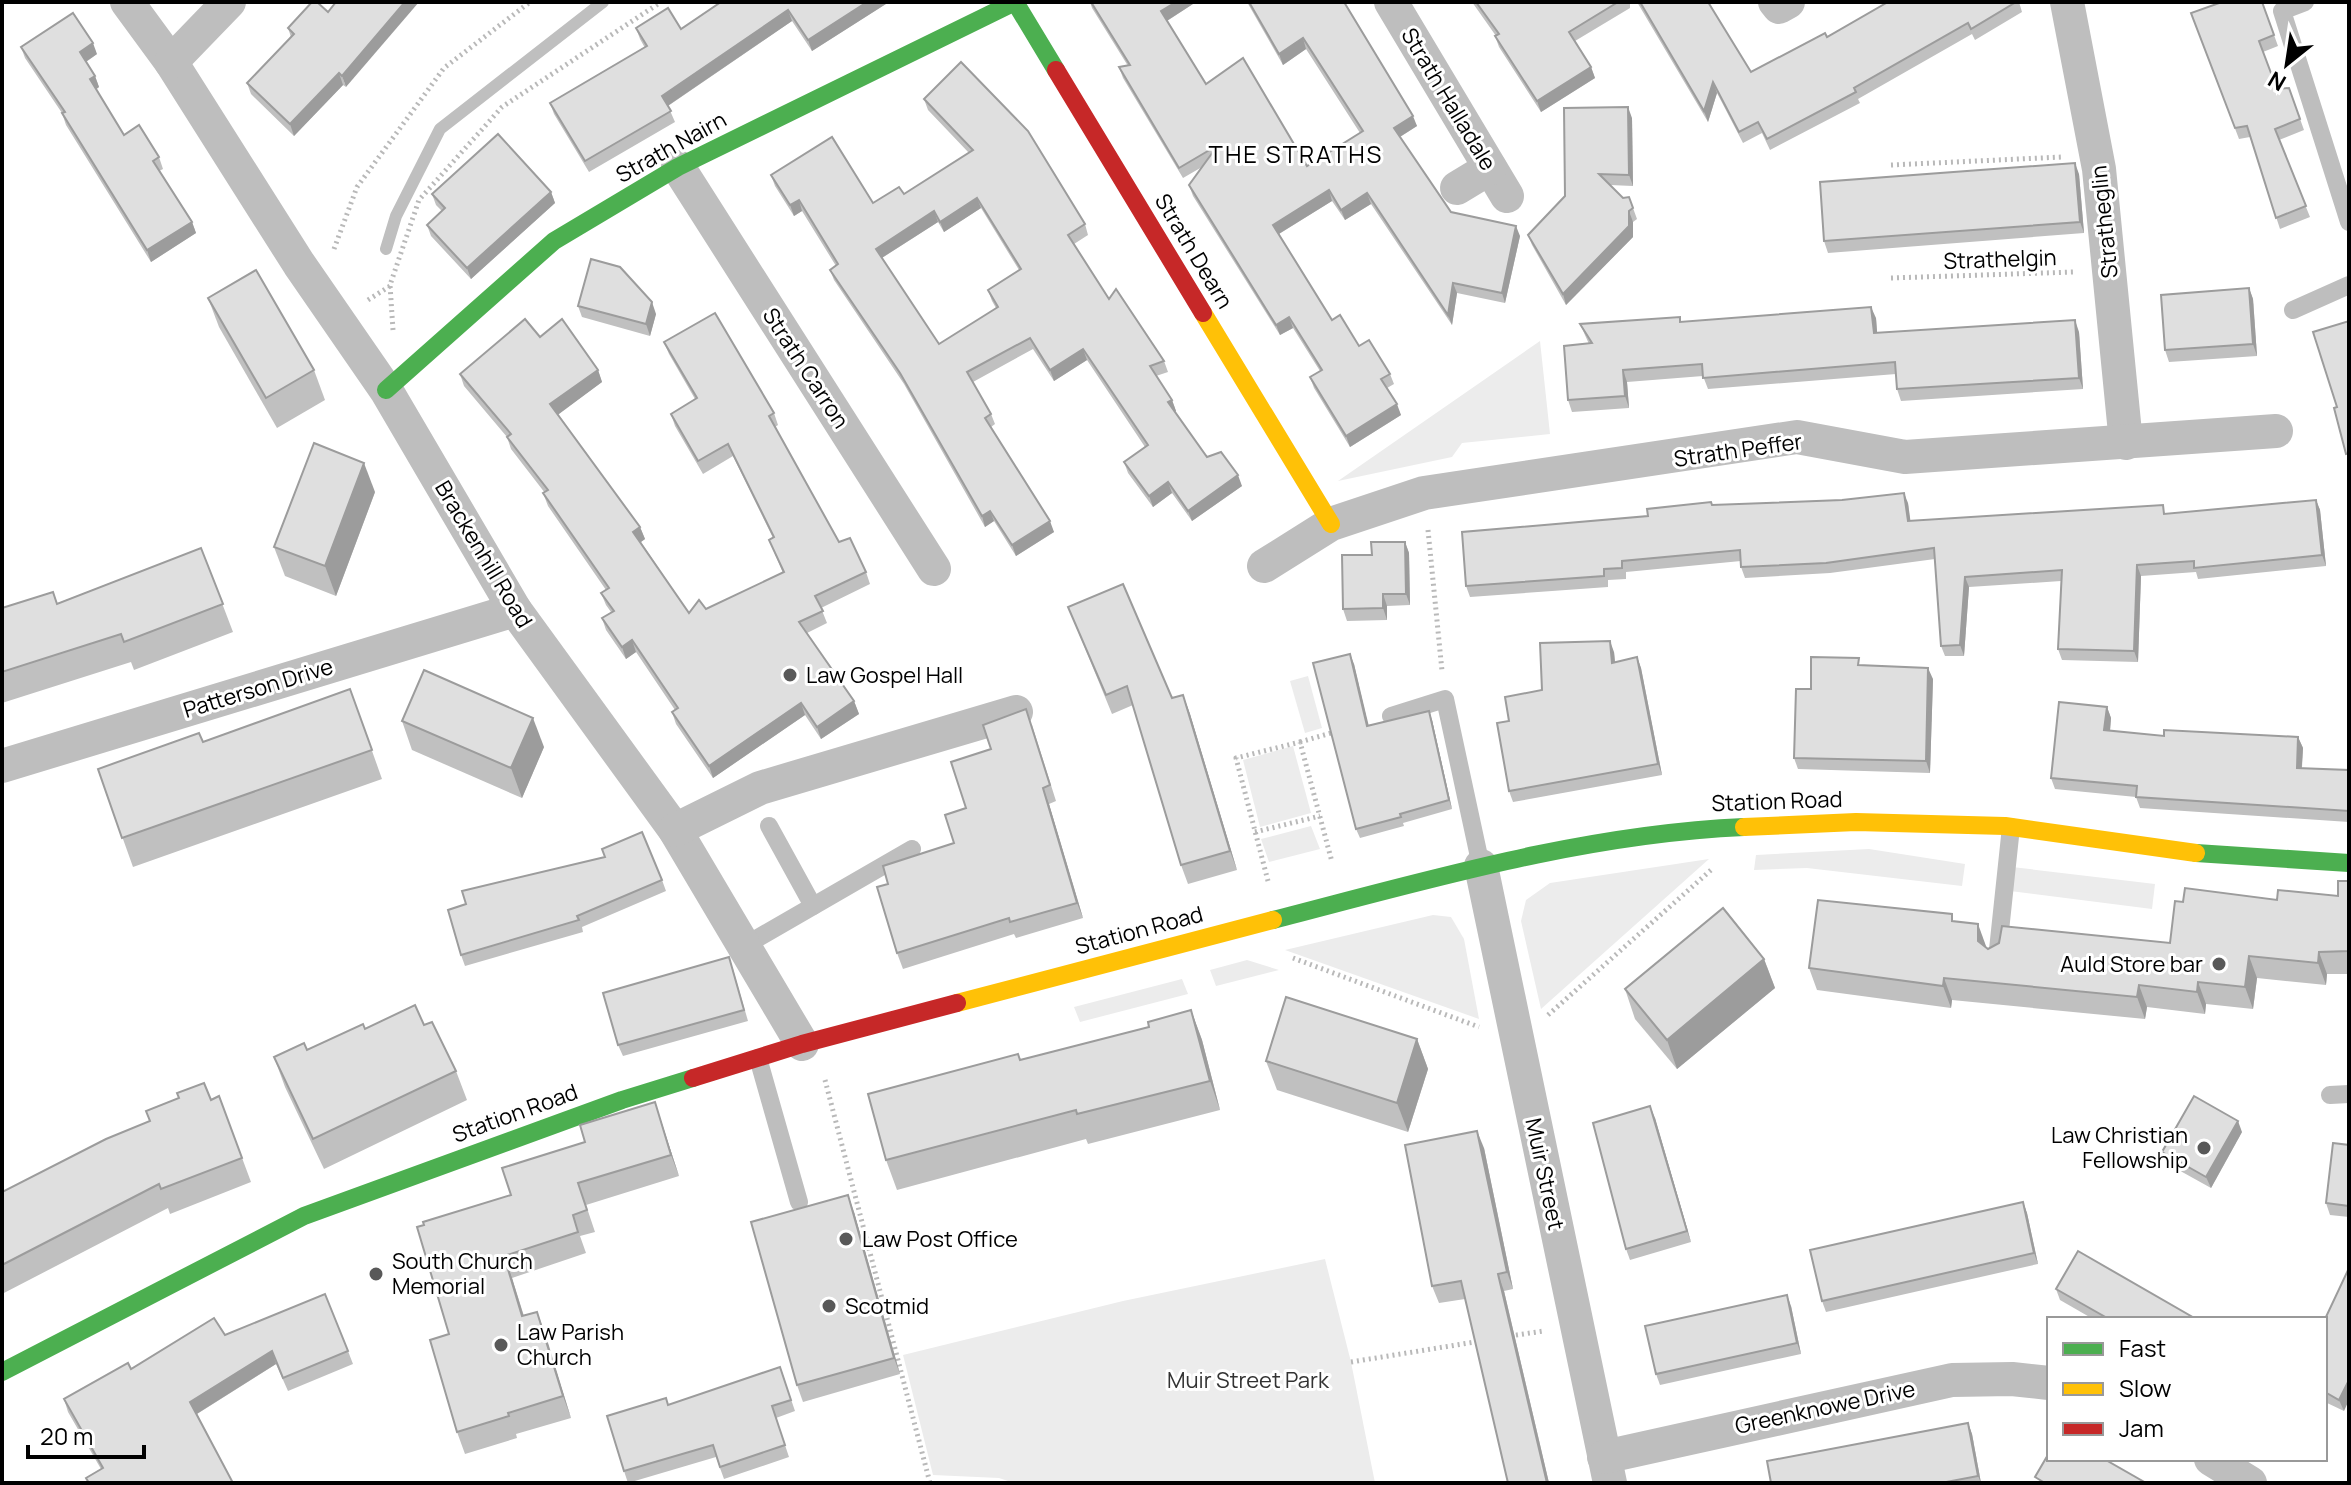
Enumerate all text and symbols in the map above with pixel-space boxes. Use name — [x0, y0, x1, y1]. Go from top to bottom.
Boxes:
street label: Strath Halladale — [1395, 22, 1503, 176]
north arrow — [2247, 24, 2327, 104]
text: N — [2263, 64, 2291, 98]
street label: Strath Nairn — [610, 104, 732, 190]
district label: THE STRATHS — [1209, 137, 1383, 170]
street label: Stratheglin — [2083, 164, 2125, 280]
street label: Strath Dearn — [1148, 188, 1240, 314]
street label: Strathelgin — [1943, 242, 2057, 276]
street label: Strath Carron — [756, 302, 856, 434]
street label: Strath Peffer — [1672, 426, 1804, 474]
street label: Brackenhill Road — [428, 475, 540, 633]
street label: Patterson Drive — [179, 651, 337, 725]
place label: Law Gospel Hall — [806, 660, 963, 690]
marker: Law Gospel Hall — [781, 666, 799, 684]
street label: Station Road — [1711, 784, 1843, 818]
street label: Station Road — [1072, 899, 1206, 961]
place label: Auld Store bar — [2060, 949, 2203, 979]
marker: Auld Store bar — [2210, 955, 2228, 973]
street label: Station Road — [448, 1076, 582, 1150]
street label: Muir Street — [1519, 1115, 1572, 1233]
place label: Law Christian Fellowship — [2051, 1120, 2188, 1175]
marker: Law Christian Fellowship — [2195, 1139, 2213, 1157]
place label: Law Post Office — [862, 1224, 1018, 1254]
marker: Law Post Office — [837, 1230, 855, 1248]
place label: South Church Memorial — [392, 1246, 533, 1301]
marker: South Church Memorial — [367, 1265, 385, 1283]
place label: Scotmid — [845, 1291, 929, 1321]
marker: Scotmid — [820, 1297, 838, 1315]
place label: Law Parish Church — [517, 1317, 624, 1372]
legend — [2047, 1317, 2327, 1461]
text: Fast — [2119, 1331, 2166, 1364]
marker: Law Parish Church — [492, 1336, 510, 1354]
park label: Muir Street Park — [1167, 1365, 1330, 1395]
text: Slow — [2119, 1371, 2172, 1404]
street label: Greenknowe Drive — [1732, 1373, 1918, 1441]
scale bar — [28, 1409, 144, 1459]
text: Jam — [2119, 1411, 2164, 1444]
text: 20 m — [40, 1419, 93, 1452]

